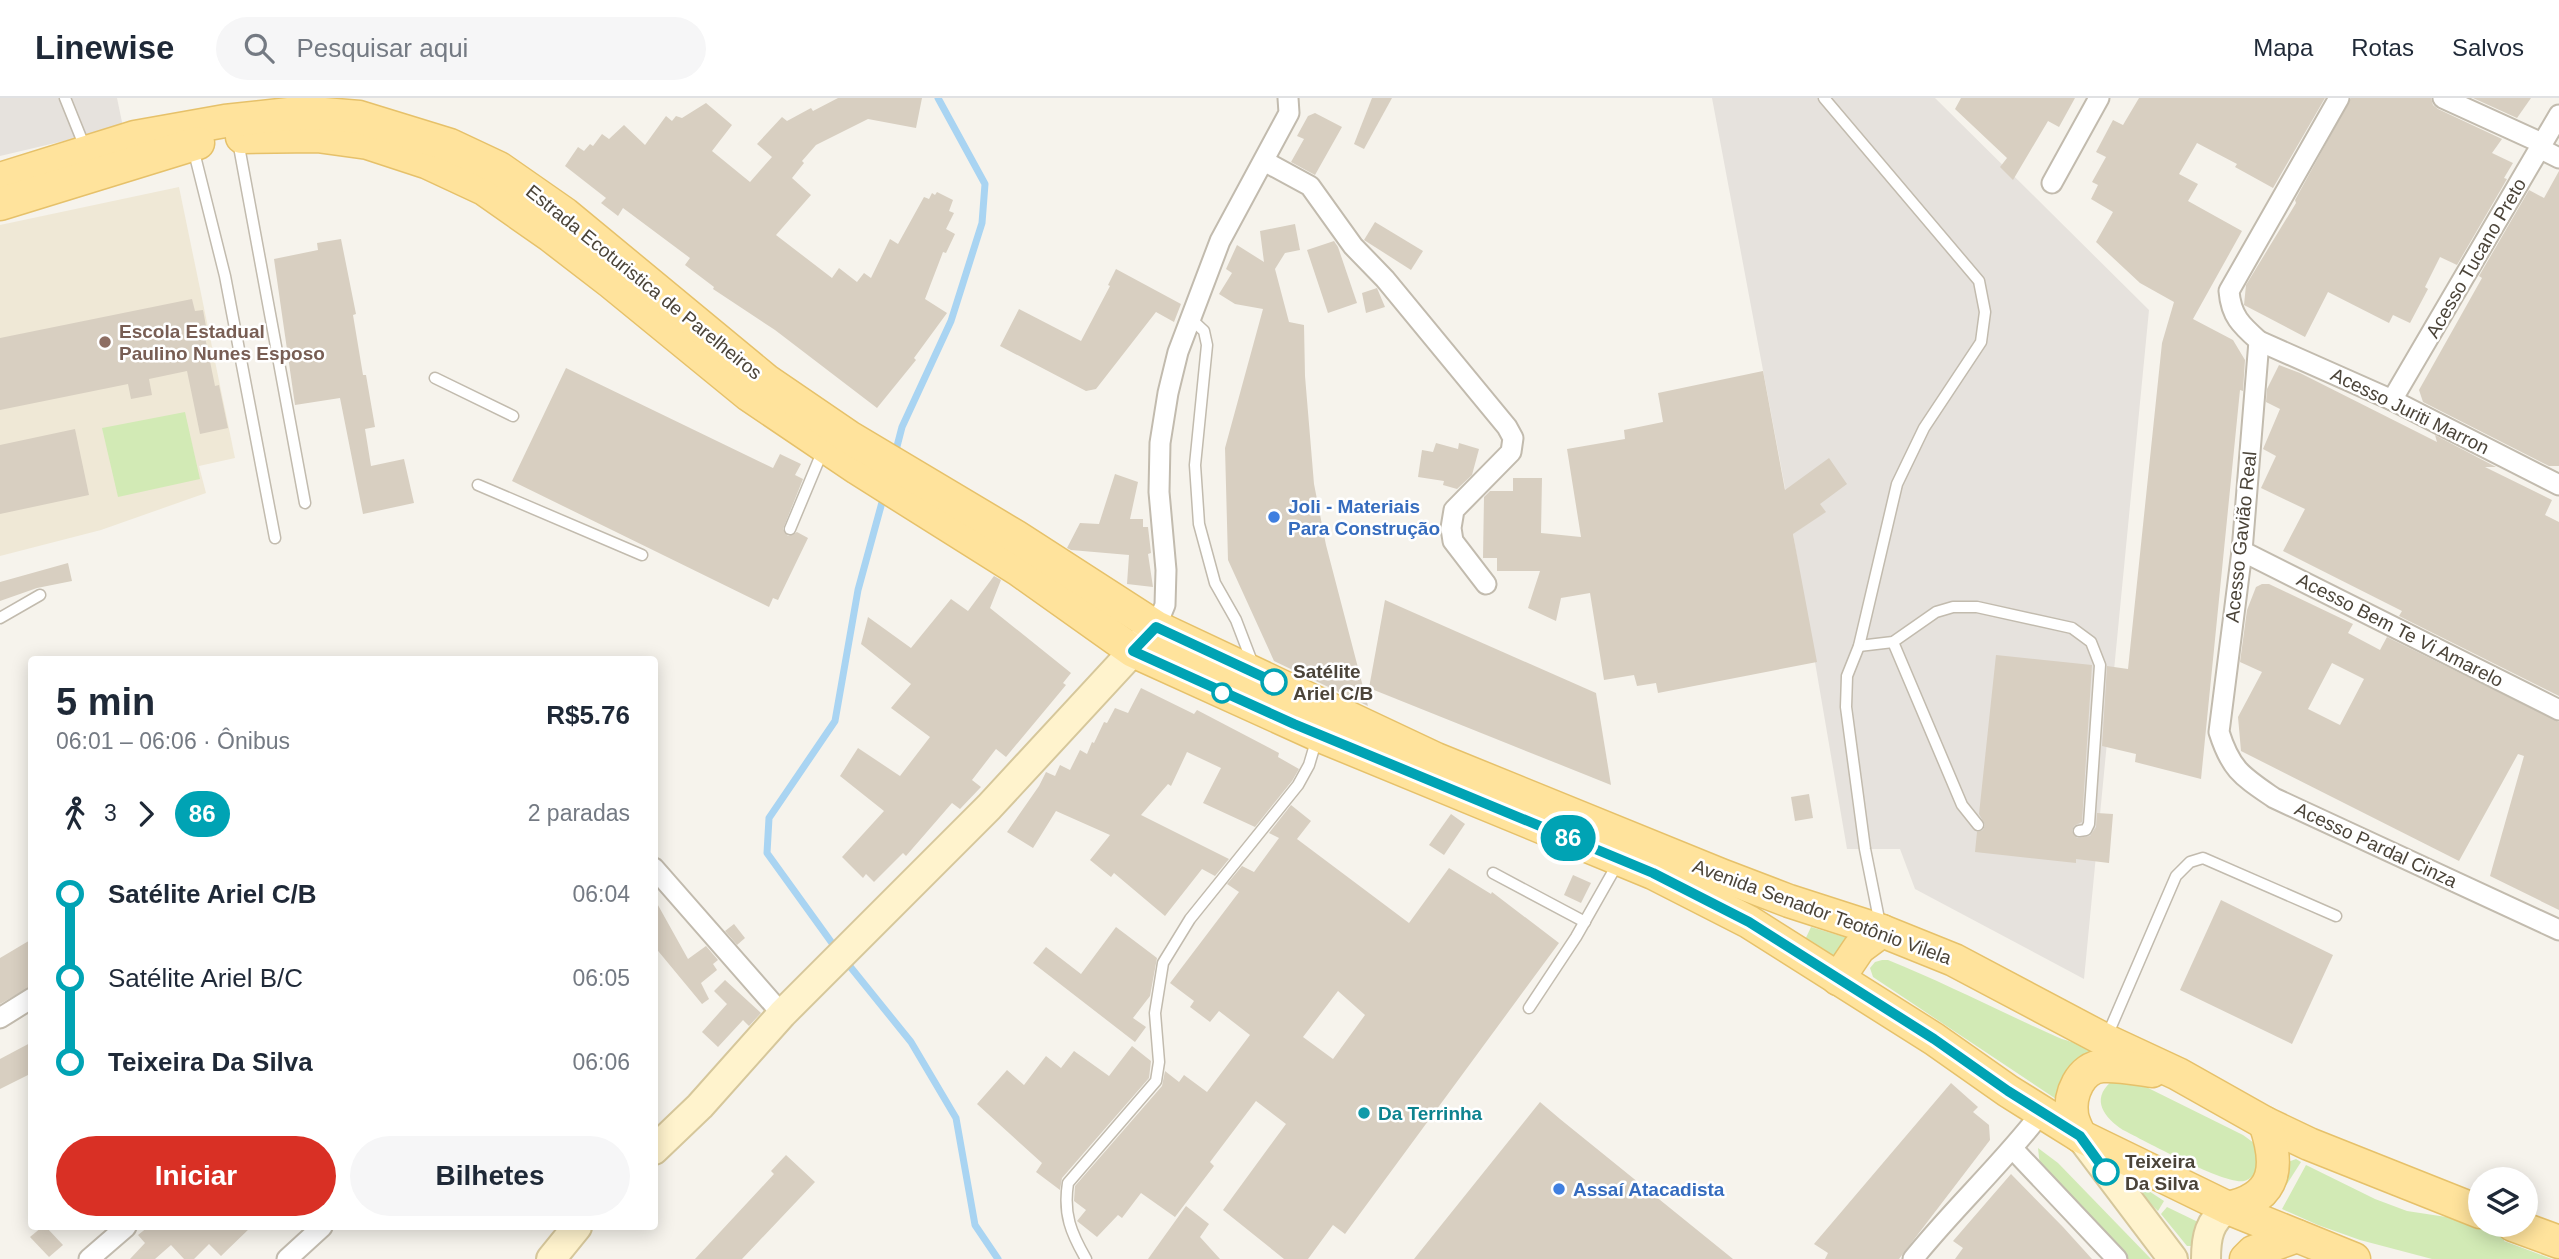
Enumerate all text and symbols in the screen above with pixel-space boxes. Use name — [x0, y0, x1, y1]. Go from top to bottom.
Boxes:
search box — [216, 17, 706, 80]
text: Linewise — [35, 29, 174, 66]
icon: search — [240, 29, 278, 67]
text: Pesquisar aqui — [296, 33, 468, 63]
text: Mapa — [2253, 34, 2313, 61]
text: Rotas — [2351, 34, 2414, 61]
text: Salvos — [2452, 34, 2524, 61]
street label: Acesso Tucano Preto — [2422, 175, 2530, 341]
street label: Estrada Ecoturistica de Parelheiros — [522, 180, 766, 384]
place label: Escola Estadual Paulino Nunes Esposo — [119, 321, 325, 364]
marker: Escola Estadual Paulino Nunes Esposo — [97, 334, 113, 350]
street label: Acesso Juriti Marron — [2328, 364, 2492, 458]
street label: Acesso Gavião Real — [2222, 450, 2260, 624]
place label: Joli - Materiais Para Construção — [1288, 496, 1440, 539]
marker: Joli - Materiais Para Construção — [1266, 509, 1282, 525]
street label: Acesso Bem Te Vi Amarelo — [2293, 569, 2507, 691]
place label: Satélite Ariel C/B — [1293, 661, 1373, 704]
marker: Satélite Ariel C/B — [1261, 669, 1287, 695]
text: 5 min — [56, 681, 155, 723]
unlabelled marker — [1212, 683, 1232, 703]
text: R$5.76 — [546, 700, 630, 730]
text: 06:01 – 06:06 · Ônibus — [56, 728, 290, 754]
icon: walk — [56, 795, 94, 833]
icon: forward — [127, 795, 165, 833]
street label: Acesso Pardal Cinza — [2292, 798, 2461, 892]
text: 3 — [104, 800, 117, 826]
text: 86 — [189, 800, 216, 827]
text: 2 paradas — [528, 800, 630, 826]
line badge: 86 — [1536, 815, 1600, 861]
text: 86 — [1555, 824, 1581, 851]
street label: Avenida Senador Teotônio Vilela — [1690, 855, 1955, 969]
text: Satélite Ariel C/B — [108, 879, 317, 909]
text: 06:04 — [572, 881, 630, 907]
text: Satélite Ariel B/C — [108, 963, 303, 993]
text: 06:05 — [572, 965, 630, 991]
text: Teixeira Da Silva — [108, 1047, 313, 1077]
text: 06:06 — [572, 1049, 630, 1075]
place label: Da Terrinha — [1378, 1103, 1483, 1124]
marker: Da Terrinha — [1356, 1105, 1372, 1121]
button: Iniciar — [56, 1136, 336, 1216]
button: Bilhetes — [350, 1136, 630, 1216]
place label: Teixeira Da Silva — [2125, 1151, 2199, 1194]
marker: Teixeira Da Silva — [2093, 1159, 2119, 1185]
map controls — [2468, 1167, 2538, 1237]
button: layers — [2468, 1167, 2538, 1237]
place label: Assaí Atacadista — [1573, 1179, 1725, 1200]
marker: Assaí Atacadista — [1551, 1181, 1567, 1197]

